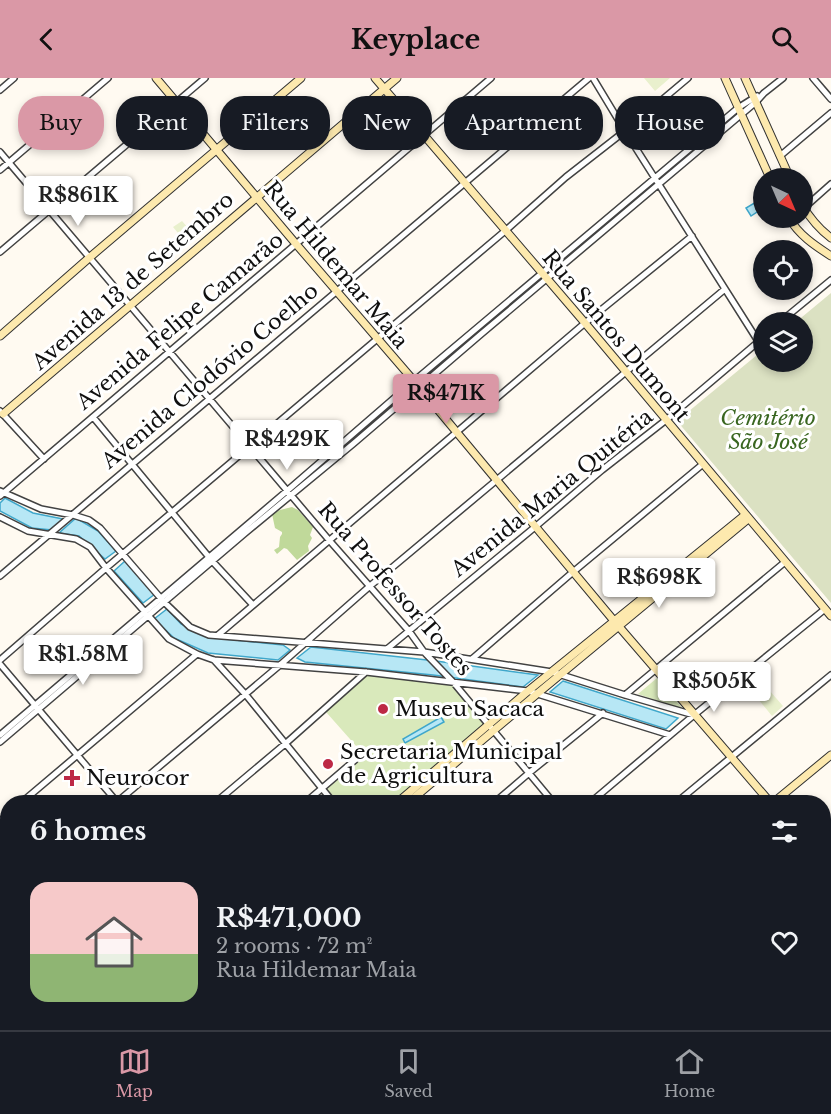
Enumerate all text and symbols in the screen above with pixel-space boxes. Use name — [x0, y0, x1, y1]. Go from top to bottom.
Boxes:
icon: back — [30, 23, 63, 56]
text: Keyplace — [351, 23, 480, 56]
icon: search — [768, 23, 801, 56]
chip: Buy — [18, 96, 104, 150]
chip: Rent — [116, 96, 208, 150]
chip: Filters — [220, 96, 330, 150]
chip: New — [342, 96, 432, 150]
chip: Apartment — [444, 96, 603, 150]
chip: House — [615, 96, 725, 150]
north arrow — [753, 168, 813, 228]
map controls — [753, 168, 813, 372]
pin: R$861K — [29, 176, 127, 227]
street label: Rua Hildemar Maia — [258, 176, 414, 354]
text: R$861K — [38, 183, 118, 207]
street label: Avenida 13 de Setembro — [26, 186, 239, 376]
street label: Avenida Felipe Camarão — [70, 227, 289, 416]
button: locate — [753, 240, 813, 300]
street label: Rua Santos Dumont — [537, 245, 695, 427]
street label: Avenida Clodóvio Coelho — [96, 278, 324, 475]
button: layers — [753, 312, 813, 372]
pin: R$471K — [397, 374, 495, 425]
text: R$471K — [407, 381, 485, 405]
street label: Avenida Maria Quitéria — [445, 403, 658, 583]
park label: Cemitério São José — [720, 405, 816, 455]
pin: R$429K — [238, 420, 336, 471]
text: R$429K — [244, 427, 330, 451]
street label: Rua Professor Tostes — [313, 497, 477, 681]
pin: R$698K — [610, 558, 708, 609]
text: R$698K — [616, 565, 702, 589]
pin: R$1.58M — [28, 635, 138, 686]
text: R$1.58M — [38, 642, 128, 666]
pin: R$505K — [665, 662, 763, 713]
text: R$505K — [672, 669, 756, 693]
place label: Museu Sacaca — [395, 696, 545, 722]
marker: Museu Sacaca — [376, 702, 390, 716]
place label: Secretaria Municipal de Agricultura — [340, 739, 562, 789]
marker: Secretaria Municipal de Agricultura — [321, 757, 335, 771]
place label: Neurocor — [86, 765, 189, 791]
marker: Neurocor — [63, 769, 81, 787]
text: 6 homes — [30, 815, 146, 847]
icon: filters — [768, 815, 801, 848]
text: R$471,000 — [216, 902, 362, 934]
icon: home — [78, 906, 150, 978]
icon: heart — [768, 926, 801, 959]
text: 2 rooms · 72 m² — [216, 934, 373, 958]
text: Rua Hildemar Maia — [216, 958, 417, 982]
tab: Map — [116, 1045, 153, 1101]
tab: Saved — [384, 1045, 433, 1101]
tab: Home — [664, 1045, 715, 1101]

